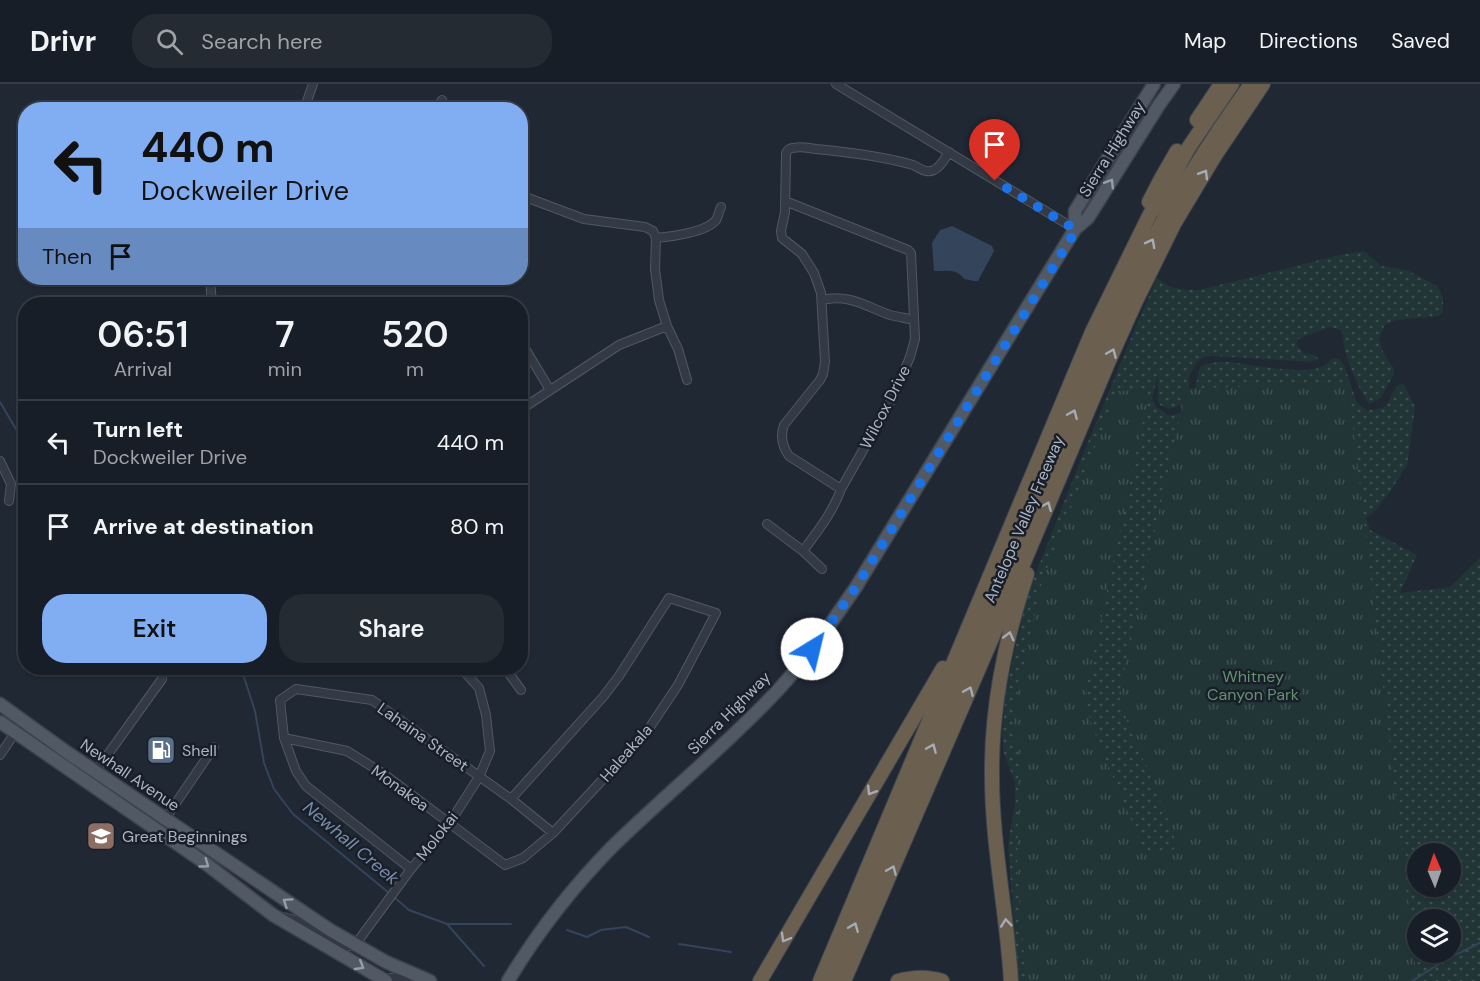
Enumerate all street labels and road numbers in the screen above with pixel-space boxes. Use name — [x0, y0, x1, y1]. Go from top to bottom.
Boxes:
street label: Sierra Highway — [1074, 97, 1150, 201]
street label: Wilcox Drive — [855, 362, 915, 452]
street label: Antelope Valley Freeway — [979, 432, 1069, 606]
street label: Sierra Highway — [683, 667, 775, 759]
street label: Lahaina Street — [373, 698, 473, 776]
street label: Haleakala — [595, 720, 657, 786]
street label: Newhall Avenue — [76, 734, 184, 816]
street label: Monakea — [367, 760, 433, 816]
street label: Molokai — [411, 807, 463, 865]

